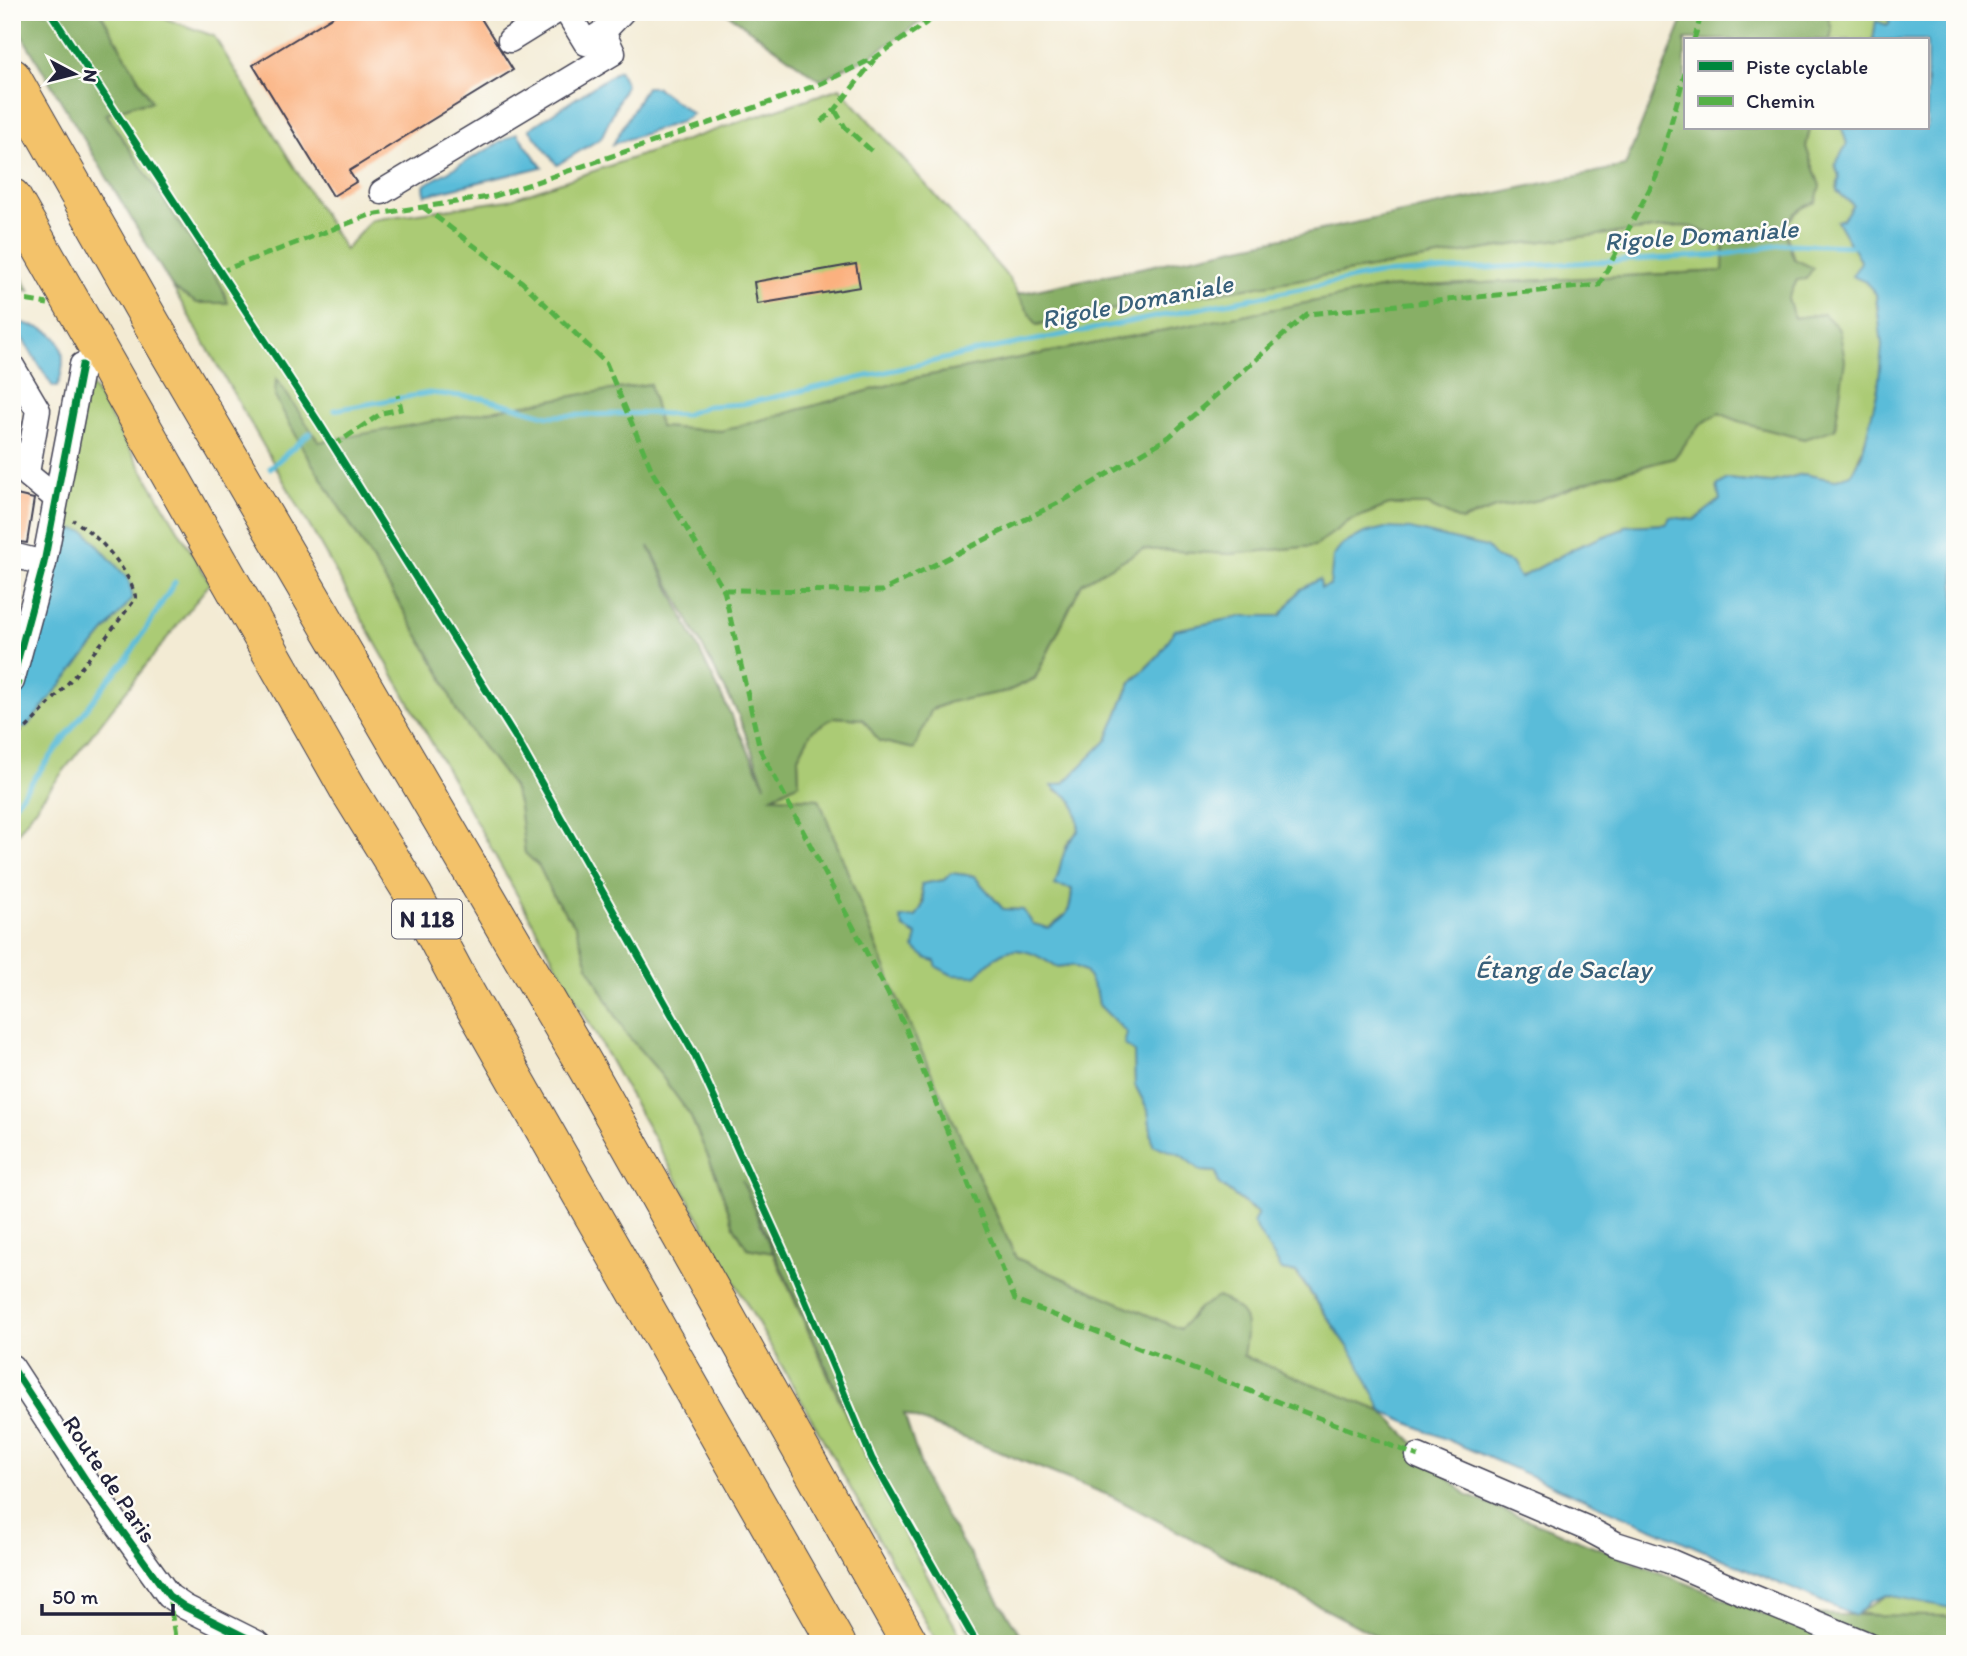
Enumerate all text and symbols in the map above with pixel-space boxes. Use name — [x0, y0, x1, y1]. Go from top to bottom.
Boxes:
north arrow — [38, 38, 108, 108]
legend — [1684, 38, 1928, 130]
text: Piste cyclable — [1746, 54, 1868, 79]
text: N — [78, 68, 103, 84]
text: Chemin — [1746, 88, 1815, 113]
water label: Rigole Domaniale — [1603, 212, 1801, 258]
water label: Rigole Domaniale — [1039, 266, 1237, 335]
road number: N 118 — [392, 900, 462, 938]
water label: Étang de Saclay — [1475, 953, 1654, 985]
street label: Route de Paris — [57, 1410, 163, 1548]
scale bar — [42, 1572, 173, 1616]
text: 50 m — [52, 1584, 99, 1609]

